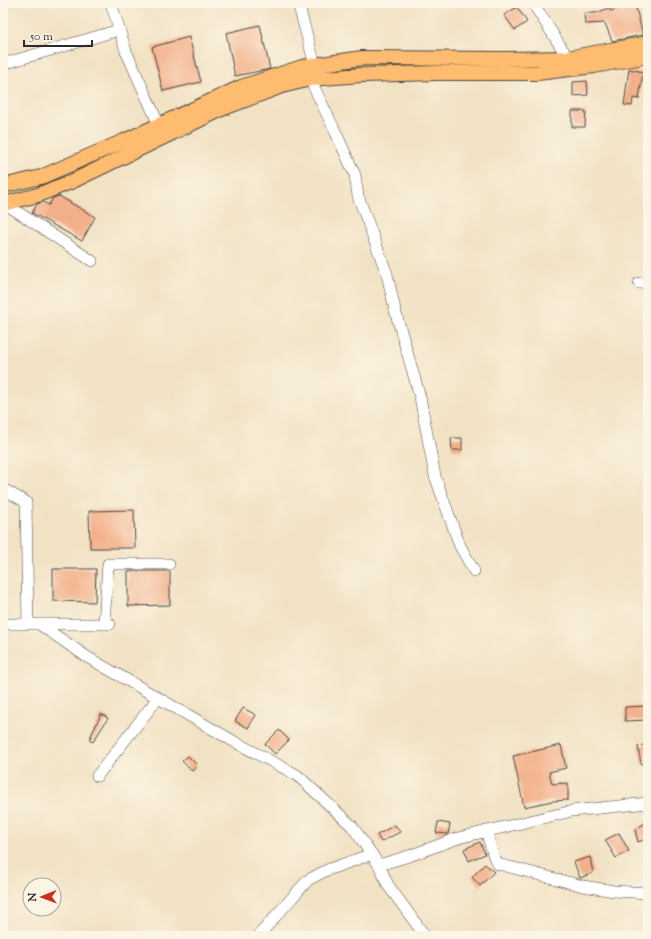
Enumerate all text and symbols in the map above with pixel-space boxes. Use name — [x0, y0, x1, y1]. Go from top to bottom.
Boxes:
scale bar — [24, 22, 92, 48]
text: 50 m — [29, 28, 53, 46]
north arrow — [22, 877, 62, 917]
text: N — [25, 892, 41, 903]

